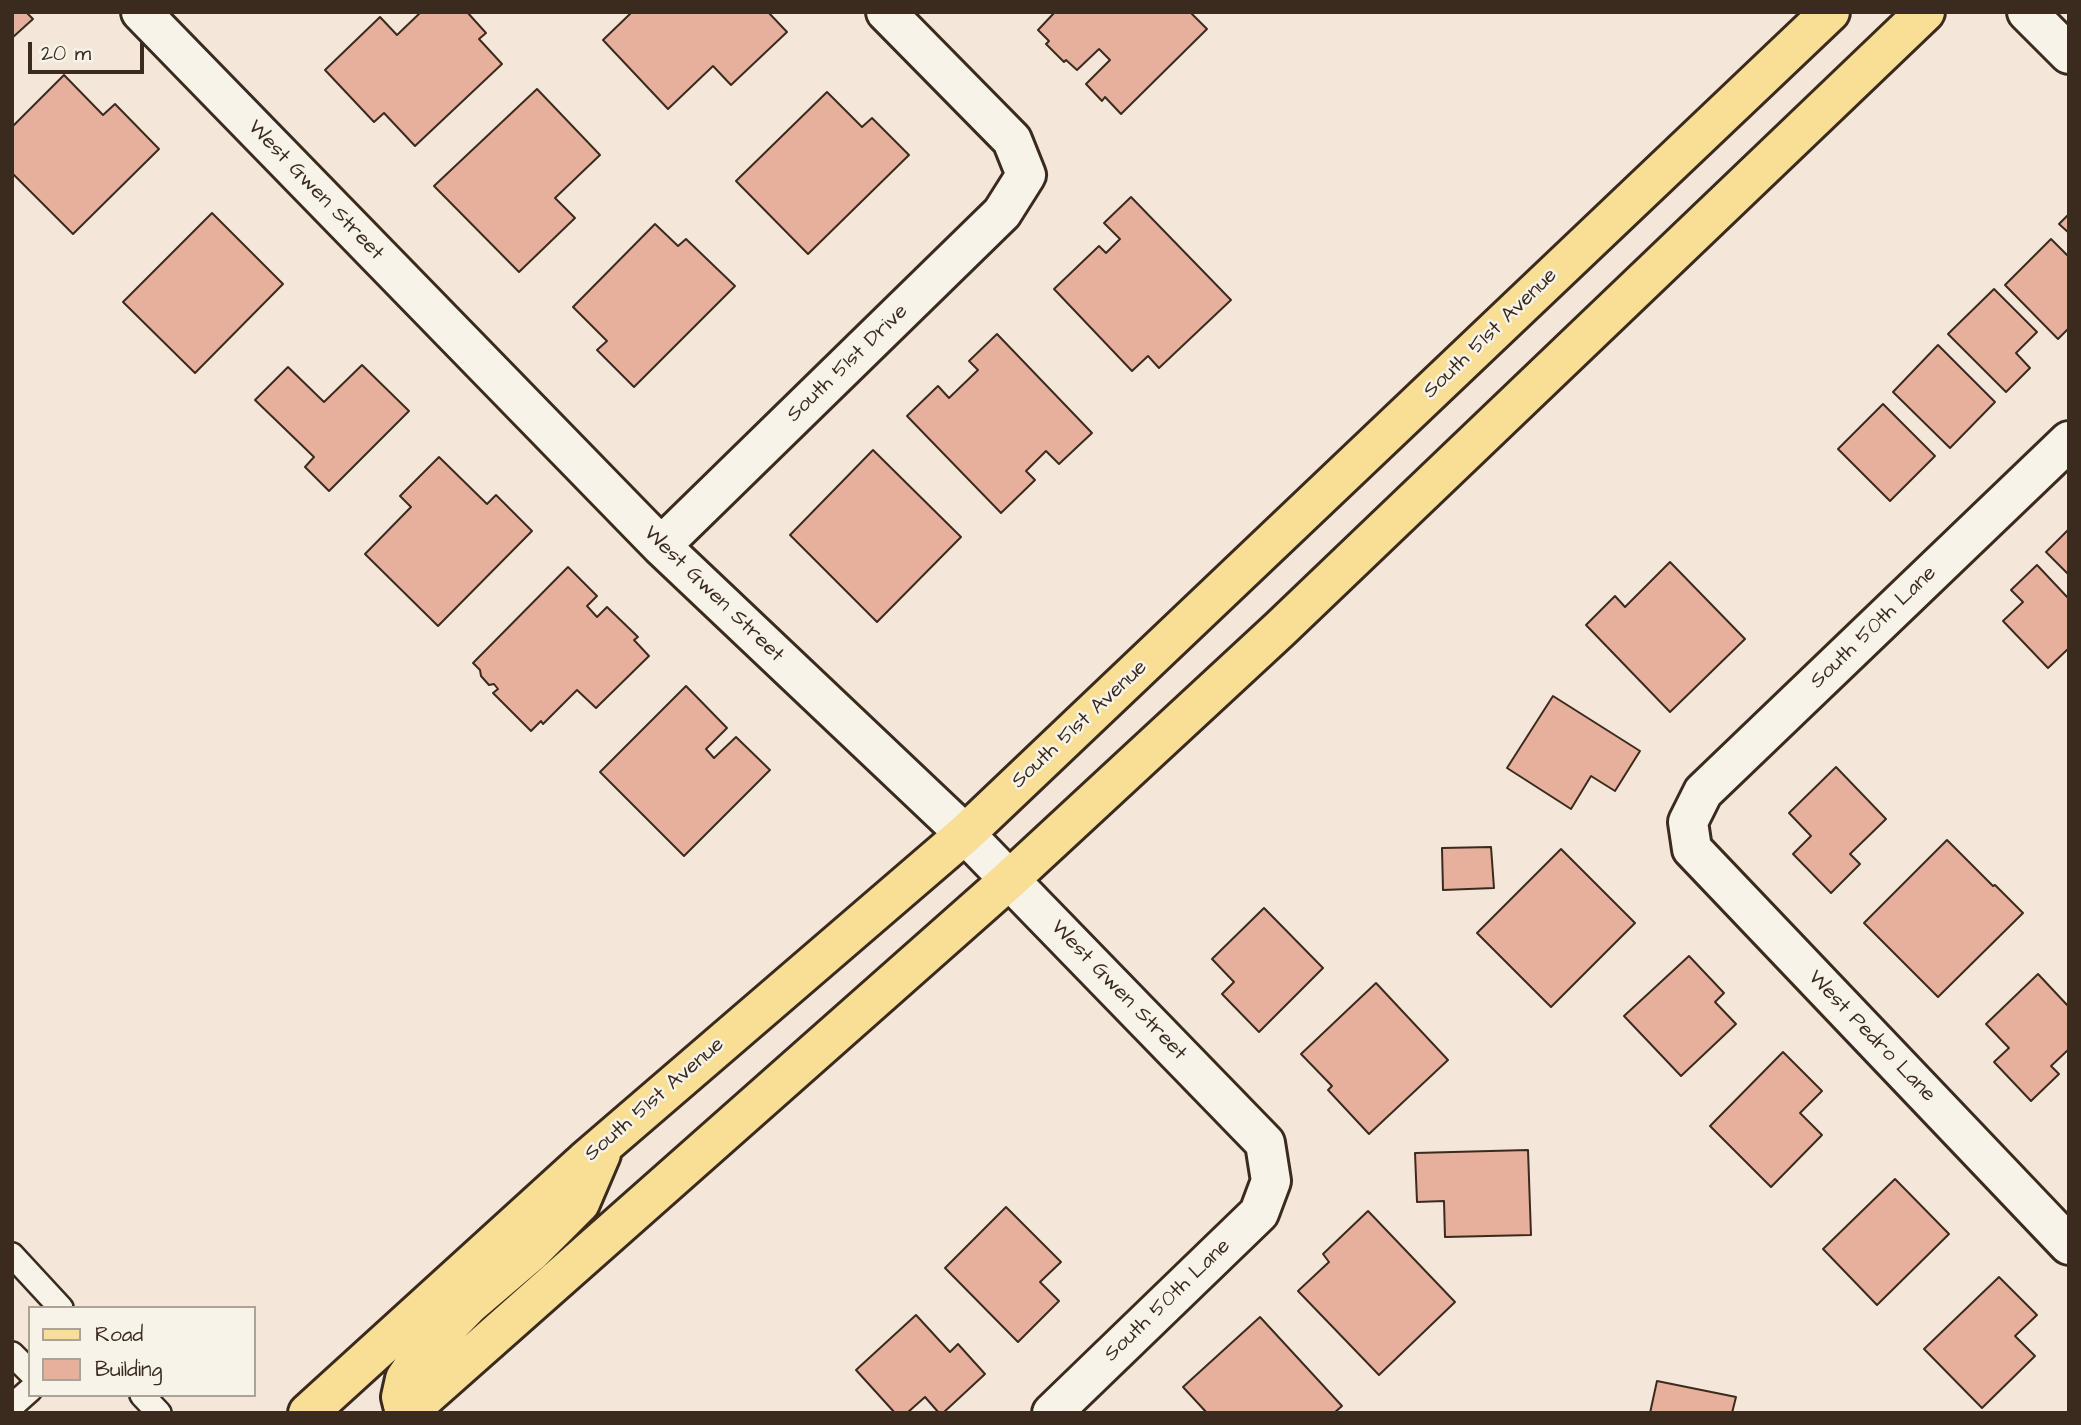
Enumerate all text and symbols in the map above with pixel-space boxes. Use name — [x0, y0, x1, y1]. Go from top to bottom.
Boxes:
scale bar — [32, 28, 147, 72]
text: 20 m — [41, 39, 91, 68]
street label: West Gwen Street — [242, 116, 388, 266]
street label: South 51st Avenue — [1419, 264, 1563, 404]
street label: South 51st Drive — [782, 300, 914, 428]
street label: West Gwen Street — [638, 522, 788, 668]
street label: South 50th Lane — [1806, 561, 1942, 695]
street label: South 51st Avenue — [1007, 656, 1153, 794]
street label: West Gwen Street — [1045, 916, 1191, 1066]
street label: West Pedro Lane — [1802, 966, 1940, 1108]
street label: South 51st Avenue — [580, 1033, 730, 1167]
street label: South 50th Lane — [1100, 1234, 1236, 1368]
legend — [28, 1306, 256, 1397]
text: Road — [95, 1320, 143, 1349]
text: Building — [95, 1355, 162, 1384]

